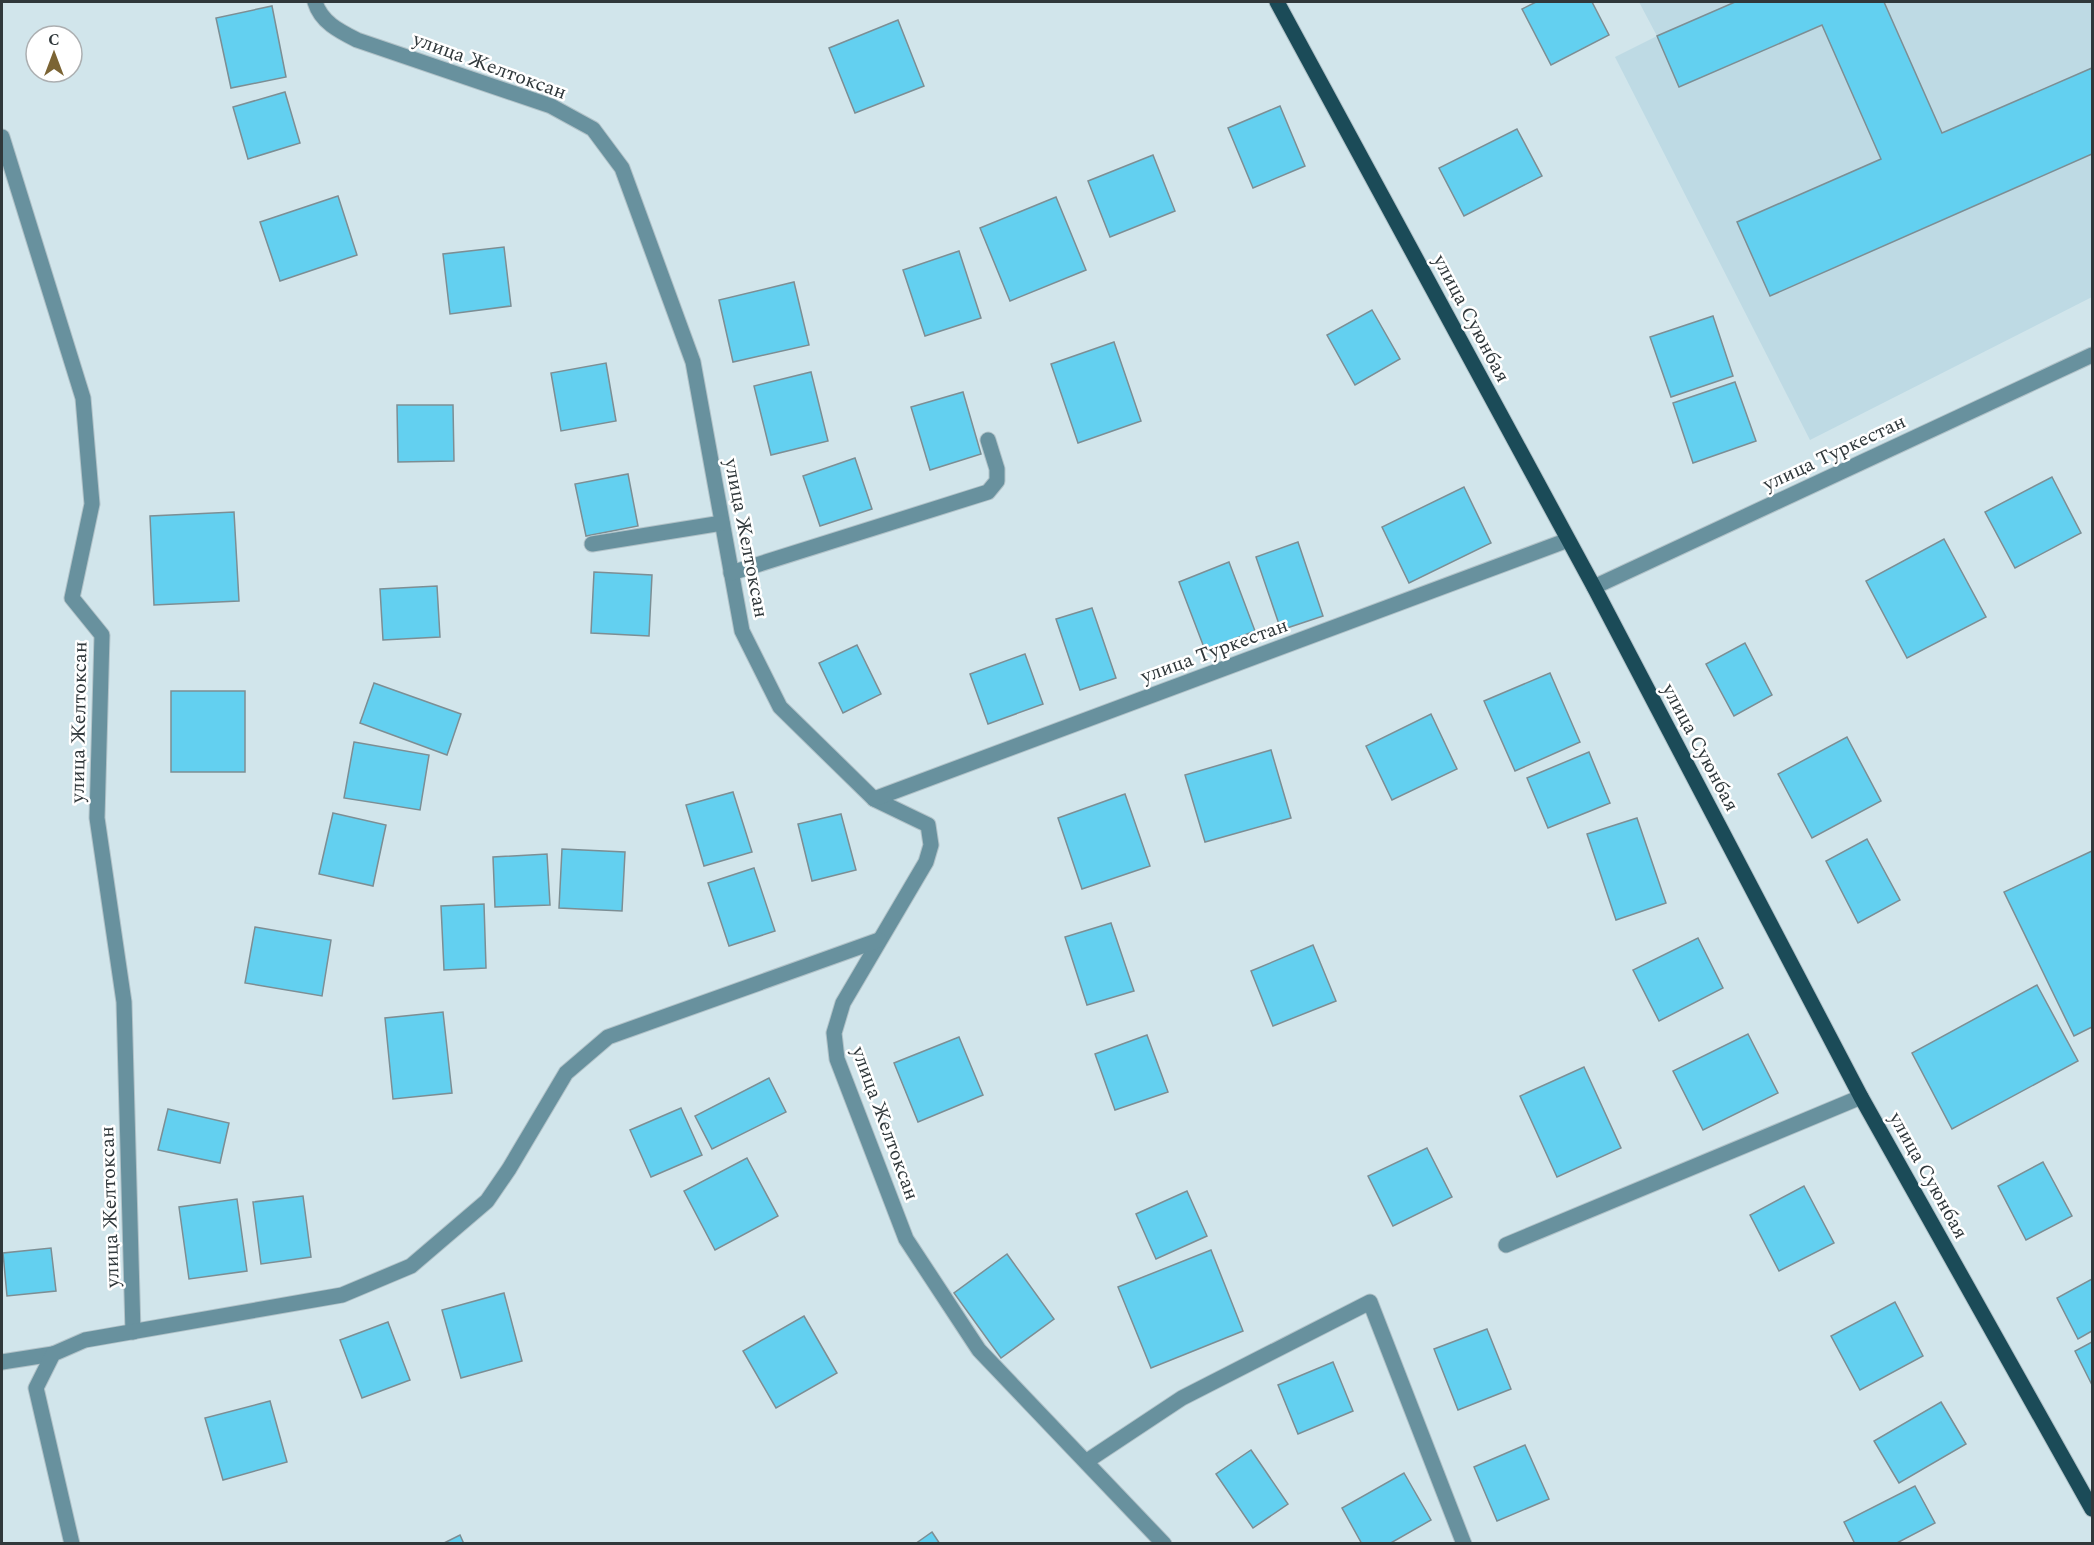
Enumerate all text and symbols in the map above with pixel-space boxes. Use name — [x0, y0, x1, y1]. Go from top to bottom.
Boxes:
north arrow — [24, 24, 84, 84]
street label: улица Желтоксан — [408, 24, 571, 108]
text: С — [48, 28, 60, 52]
street label: улица Суюнбая — [1424, 248, 1517, 388]
street label: улица Туркестан — [1757, 407, 1911, 500]
street label: улица Желтоксан — [716, 455, 776, 620]
street label: улица Туркестан — [1136, 610, 1292, 692]
street label: улица Желтоксан — [63, 641, 95, 804]
street label: улица Суюнбая — [1653, 677, 1746, 817]
street label: улица Желтоксан — [843, 1041, 927, 1204]
street label: улица Суюнбая — [1880, 1106, 1975, 1244]
street label: улица Желтоксан — [92, 1126, 128, 1289]

